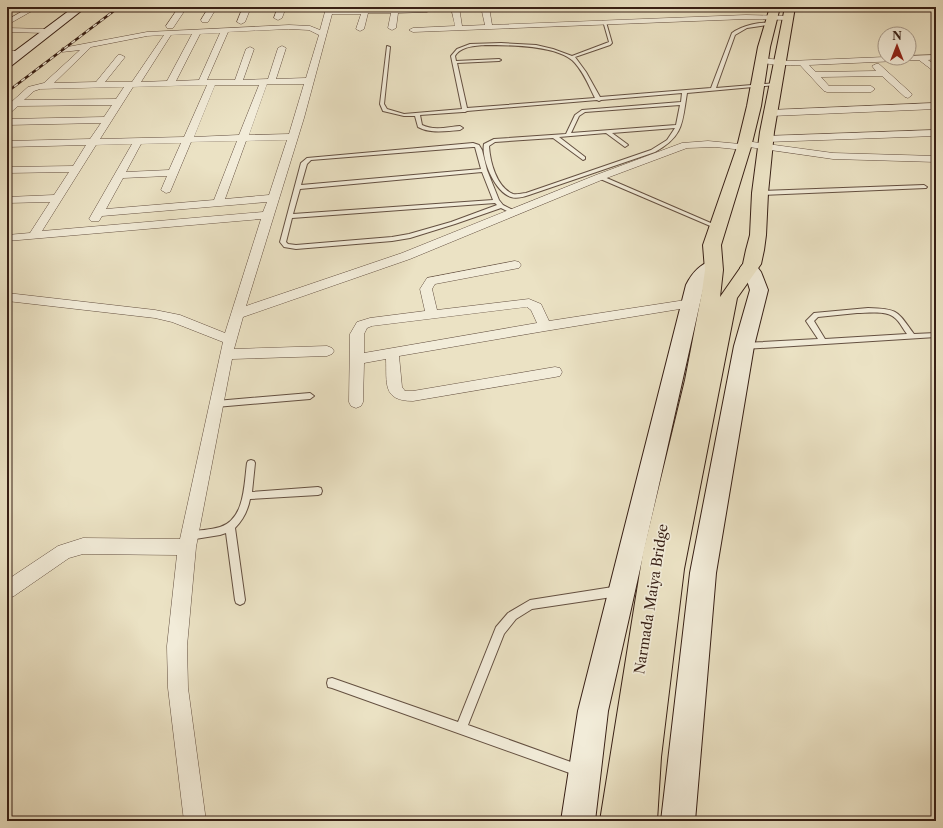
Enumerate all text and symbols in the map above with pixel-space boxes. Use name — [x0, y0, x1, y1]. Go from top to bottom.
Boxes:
north arrow — [877, 26, 917, 66]
text: N — [892, 29, 902, 43]
street label: Narmada Maiya Bridge — [630, 522, 672, 675]

